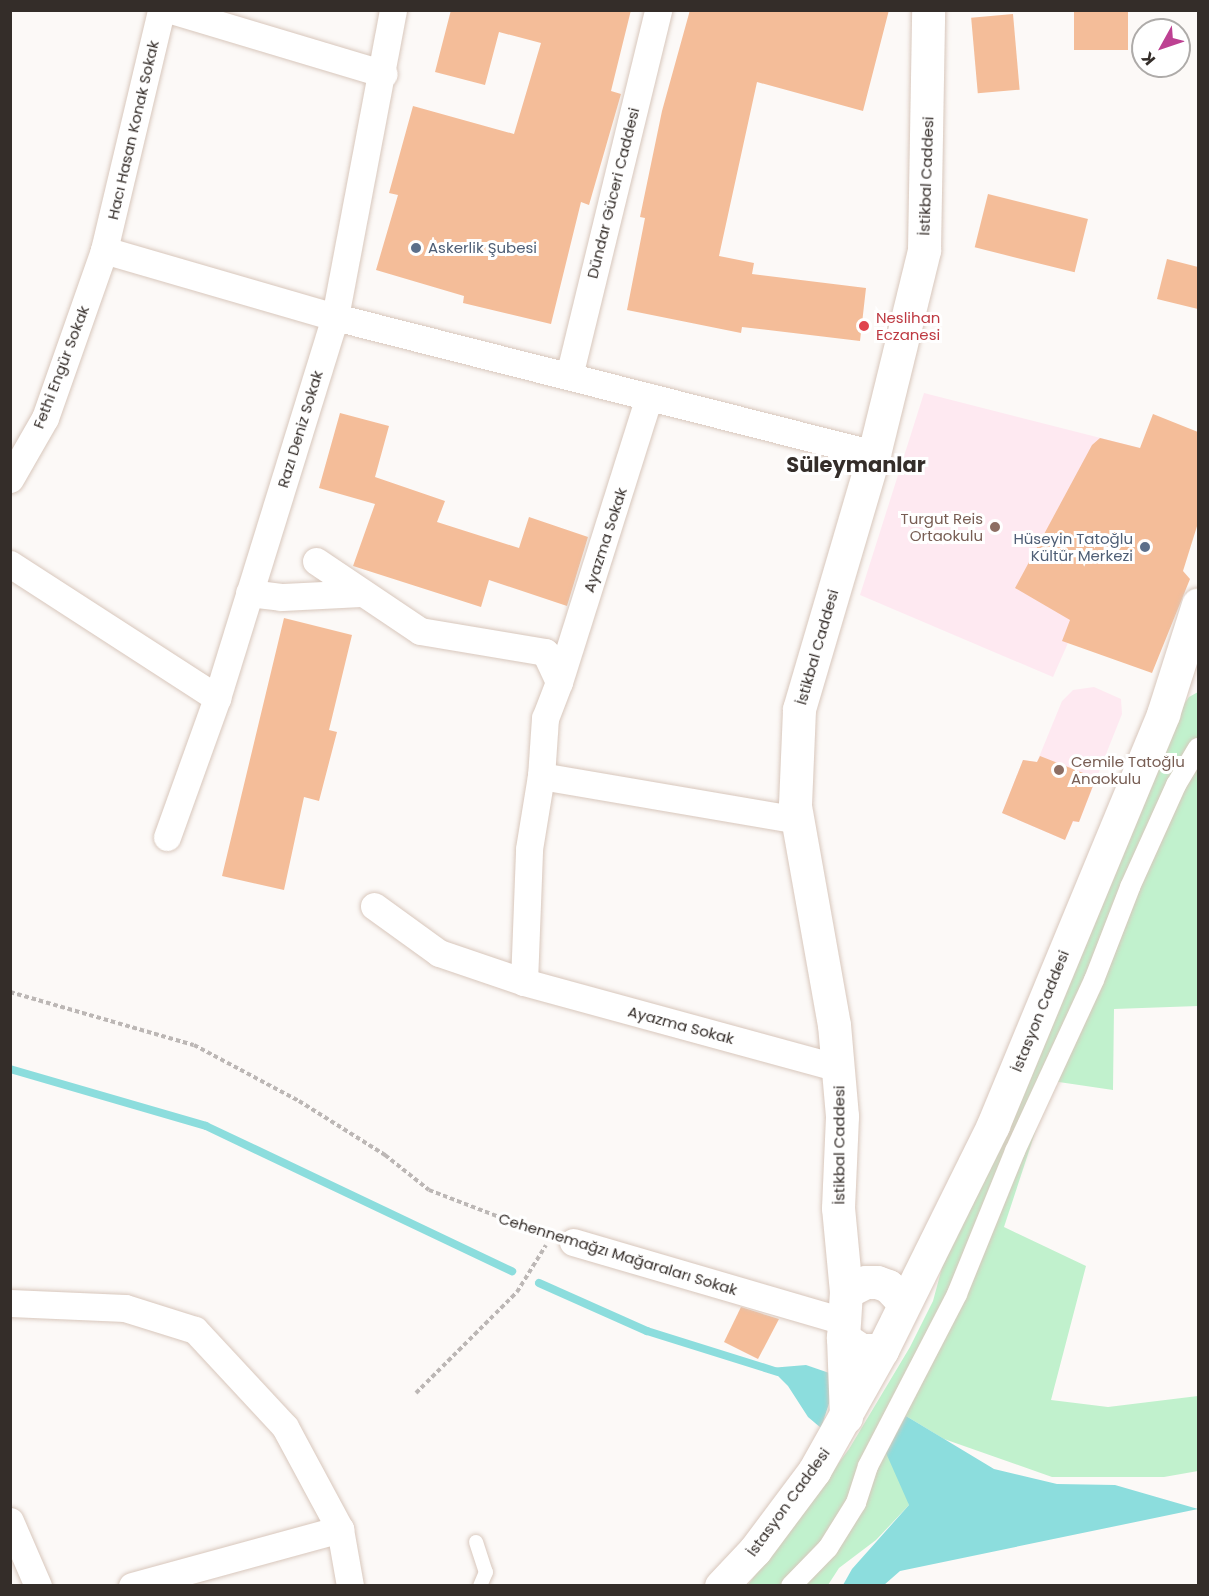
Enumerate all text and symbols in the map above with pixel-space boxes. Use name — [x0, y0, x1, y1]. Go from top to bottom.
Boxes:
north arrow — [1131, 18, 1191, 78]
street label: Hacı Hasan Konak Sokak — [104, 39, 162, 221]
text: K — [1136, 47, 1161, 70]
street label: Dündar Güceri Caddesi — [583, 106, 643, 280]
street label: İstikbal Caddesi — [915, 116, 937, 236]
place label: Askerlik Şubesi — [428, 239, 537, 257]
marker: Askerlik Şubesi — [409, 241, 423, 255]
street label: Fethi Engür Sokak — [29, 303, 93, 431]
place label: Neslihan Eczanesi — [876, 308, 940, 343]
marker: Neslihan Eczanesi — [857, 319, 871, 333]
street label: Razı Deniz Sokak — [274, 368, 326, 490]
district label: Süleymanlar — [786, 452, 926, 478]
street label: Ayazma Sokak — [580, 485, 630, 595]
place label: Turgut Reis Ortaokulu — [901, 509, 983, 544]
marker: Turgut Reis Ortaokulu — [988, 520, 1002, 534]
place label: Hüseyin Tatoğlu Kültür Merkezi — [1013, 529, 1133, 564]
marker: Hüseyin Tatoğlu Kültür Merkezi — [1138, 540, 1152, 554]
street label: İstikbal Caddesi — [792, 587, 842, 707]
place label: Cemile Tatoğlu Anaokulu — [1071, 752, 1185, 787]
marker: Cemile Tatoğlu Anaokulu — [1052, 763, 1066, 777]
street label: İstasyon Caddesi — [1007, 948, 1073, 1074]
street label: Ayazma Sokak — [626, 1002, 736, 1048]
street label: İstikbal Caddesi — [830, 1085, 848, 1205]
street label: Cehennemağzı Mağaraları Sokak — [496, 1209, 740, 1299]
street label: İstasyon Caddesi — [743, 1444, 833, 1560]

